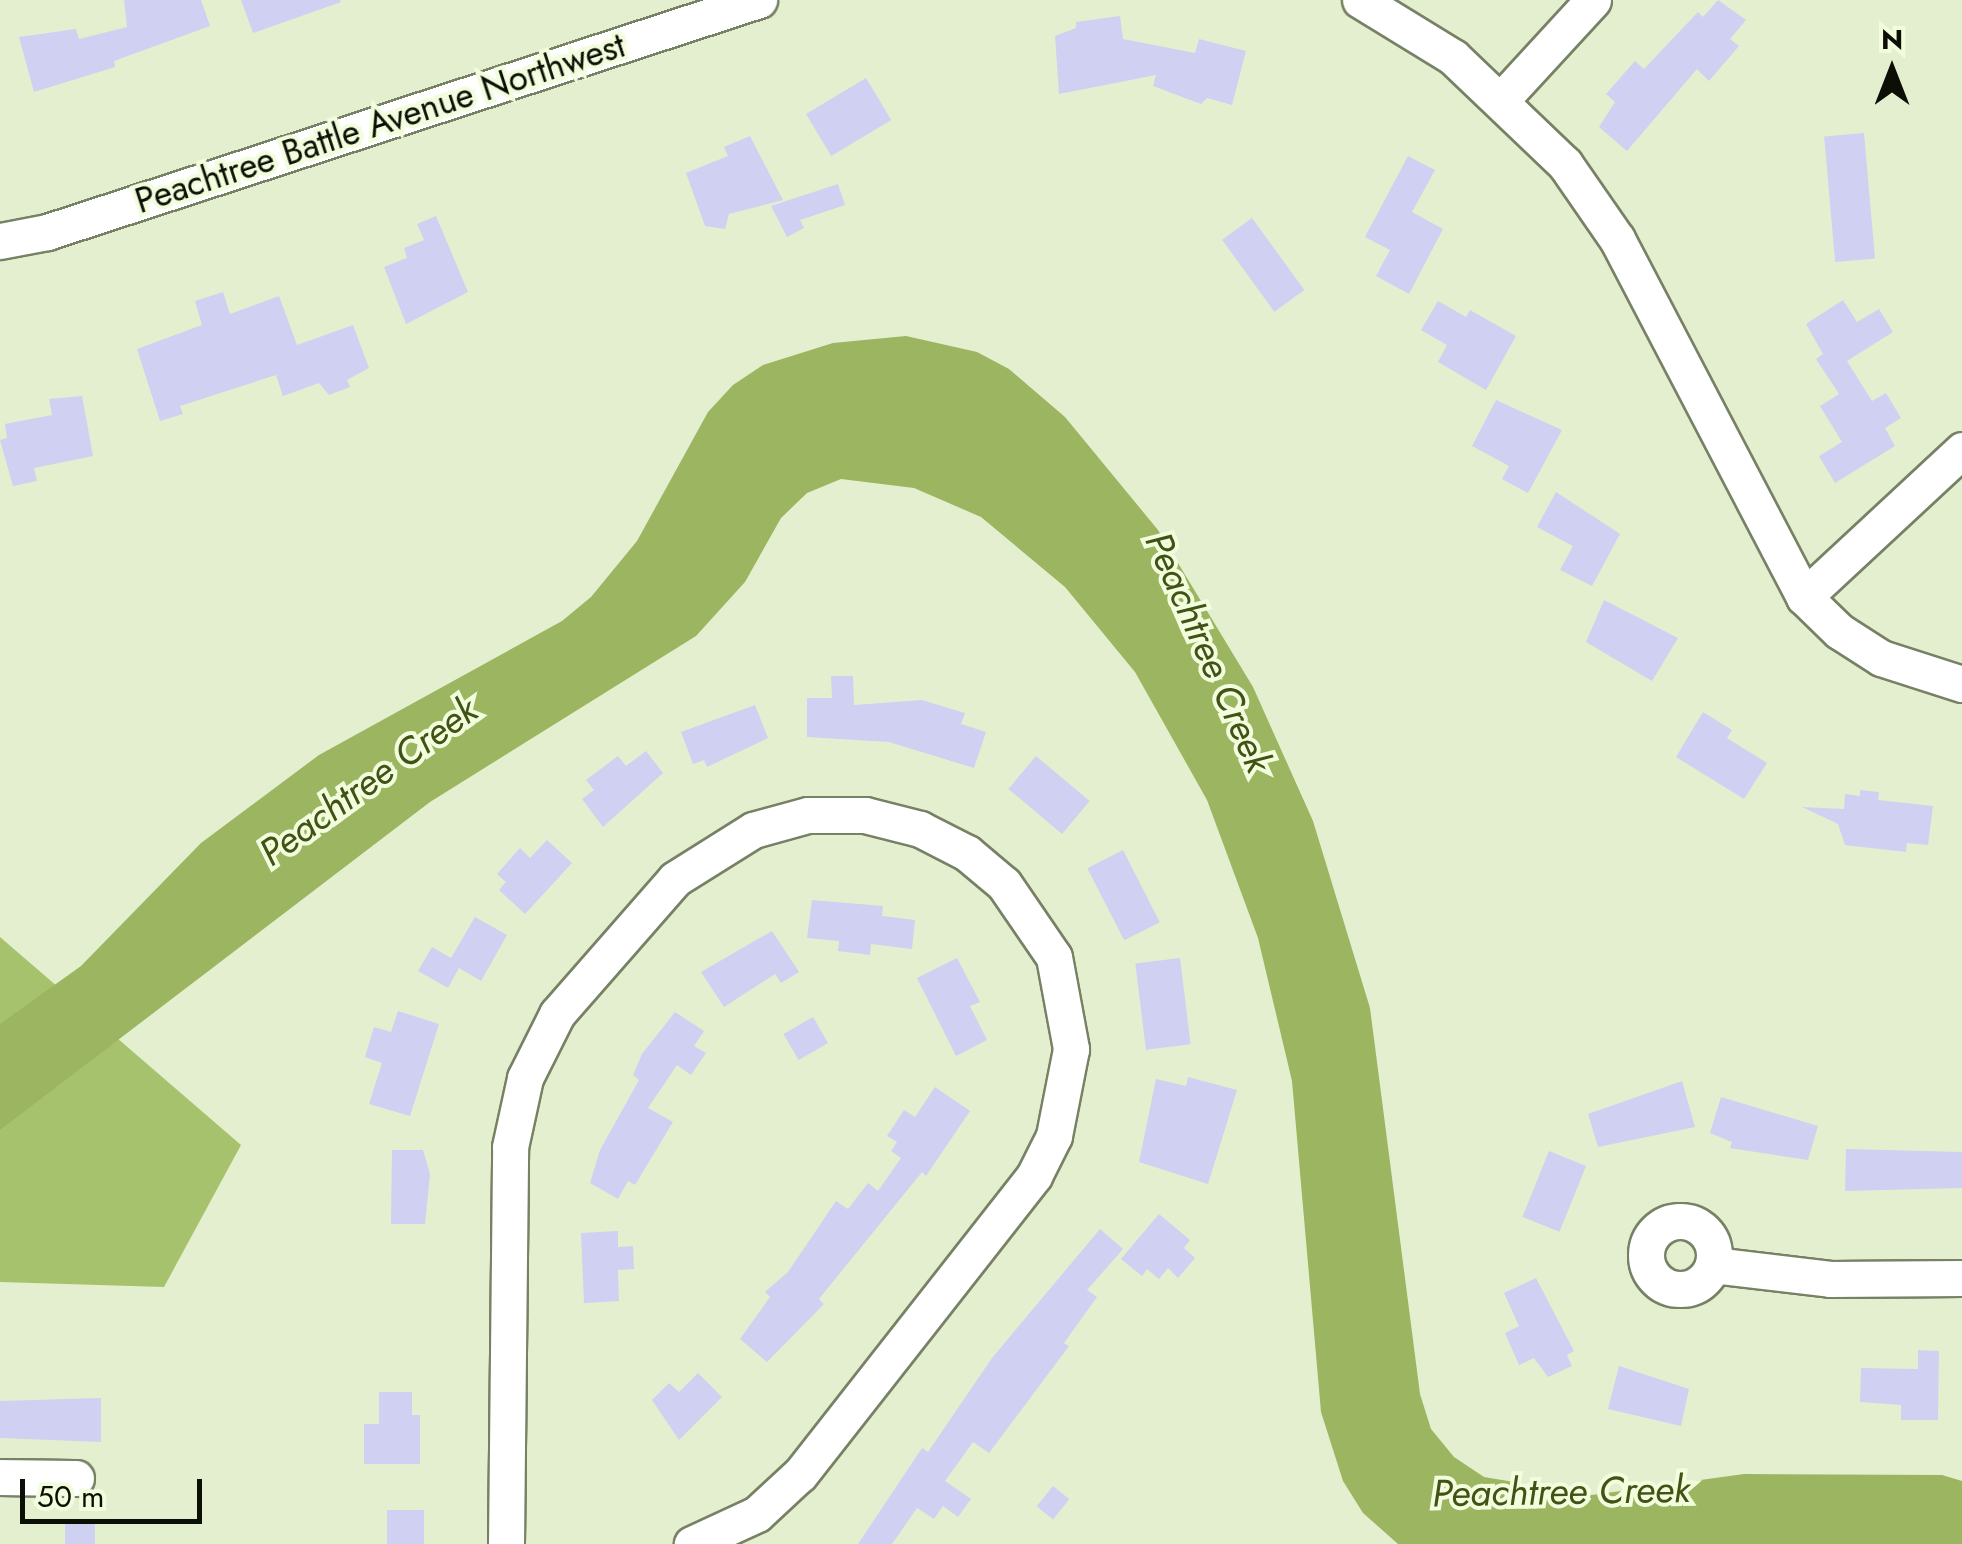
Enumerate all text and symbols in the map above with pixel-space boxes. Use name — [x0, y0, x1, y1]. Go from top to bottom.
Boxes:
text: N — [1881, 19, 1903, 60]
north arrow — [1842, 20, 1942, 120]
street label: Peachtree Battle Avenue Northwest — [130, 24, 630, 222]
water label: Peachtree Creek — [1136, 525, 1282, 779]
water label: Peachtree Creek — [250, 687, 486, 875]
scale bar — [25, 1459, 208, 1521]
water label: Peachtree Creek — [1432, 1466, 1690, 1516]
text: 50 m — [37, 1475, 104, 1518]

